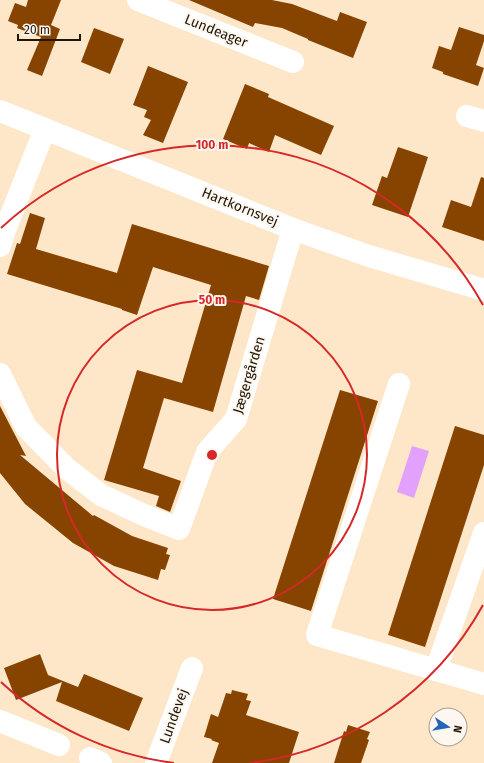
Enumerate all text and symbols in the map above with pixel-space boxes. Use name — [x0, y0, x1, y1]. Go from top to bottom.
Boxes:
street label: Lundeager — [182, 11, 251, 52]
scale bar — [18, 16, 80, 42]
text: 20 m — [24, 23, 50, 37]
text: 100 m — [196, 138, 228, 152]
street label: Hartkornsvej — [199, 184, 281, 230]
text: 50 m — [199, 293, 225, 307]
street label: Jægergården — [229, 334, 269, 416]
centre of rings — [205, 448, 219, 462]
street label: Lundevej — [156, 686, 192, 746]
north arrow — [428, 707, 468, 747]
text: N — [450, 724, 464, 734]

